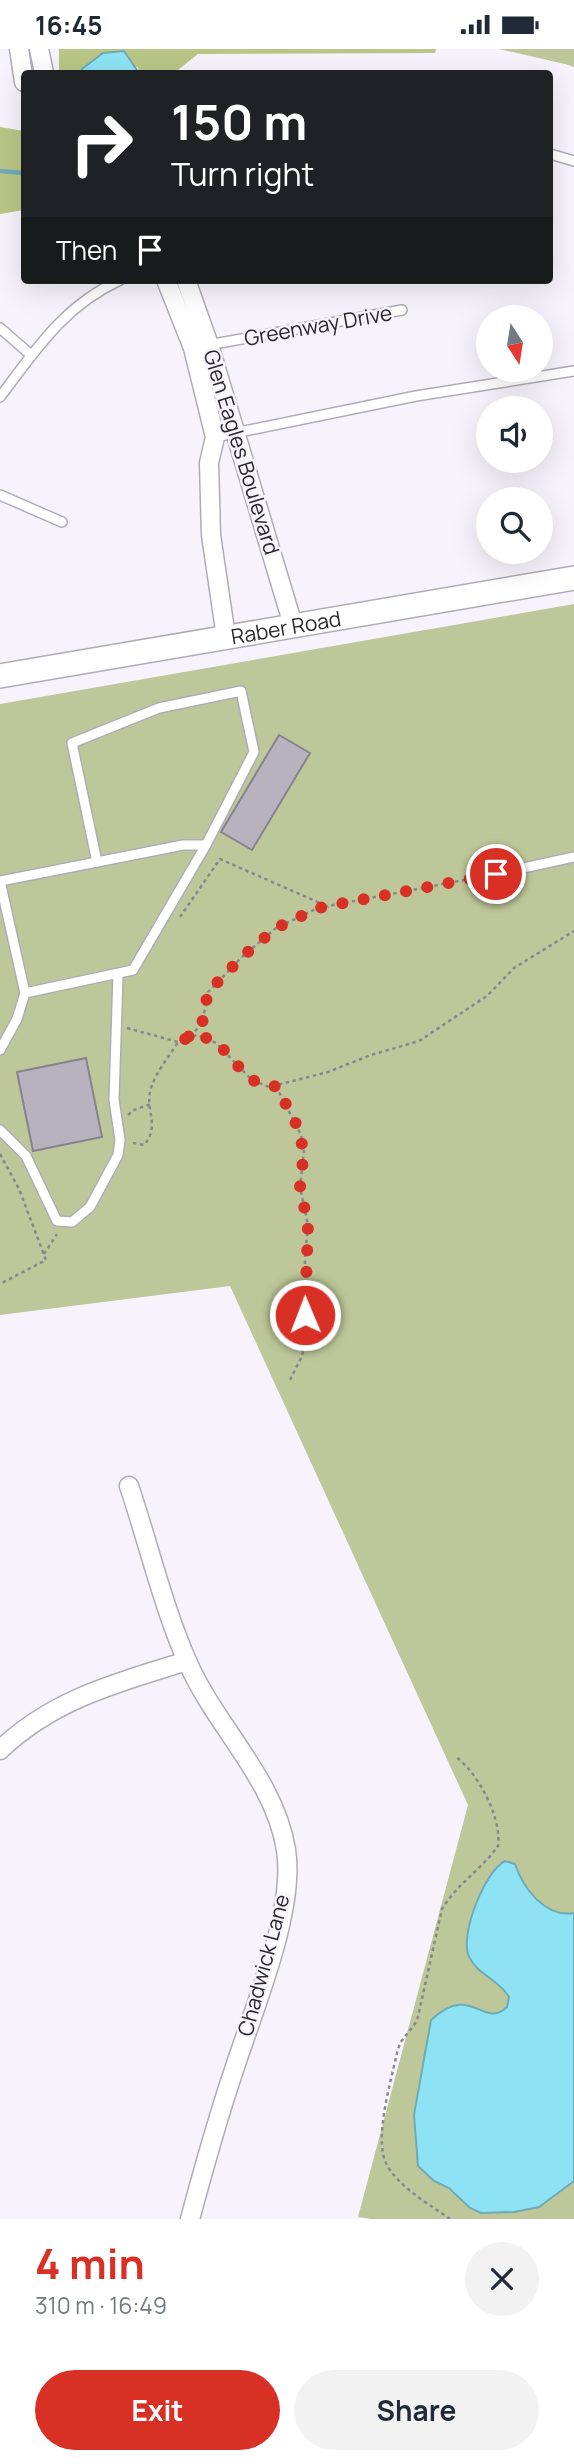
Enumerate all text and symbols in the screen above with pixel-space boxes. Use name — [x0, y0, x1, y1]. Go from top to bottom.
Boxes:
text: 16:45 — [35, 7, 103, 43]
text: 150 m — [171, 88, 307, 155]
icon: right — [56, 98, 147, 189]
text: Turn right — [171, 152, 314, 196]
icon: arrive — [131, 231, 169, 269]
text: Then — [56, 232, 117, 268]
street label: Greenway Drive — [242, 298, 394, 352]
north arrow — [476, 305, 553, 381]
map controls — [476, 305, 553, 564]
street label: Glen Eagles Boulevard — [197, 346, 287, 558]
button: sound — [476, 396, 553, 473]
button: search — [476, 487, 553, 564]
street label: Raber Road — [229, 604, 343, 650]
pin — [466, 844, 526, 904]
icon: arrive — [477, 855, 515, 893]
position arrow — [268, 1278, 342, 1352]
street label: Chadwick Lane — [231, 1891, 295, 2039]
text: 4 min — [35, 2234, 145, 2292]
button: close — [465, 2242, 539, 2316]
text: 310 m · 16:49 — [35, 2289, 167, 2321]
button: Exit — [35, 2370, 280, 2450]
button: Share — [294, 2370, 539, 2450]

